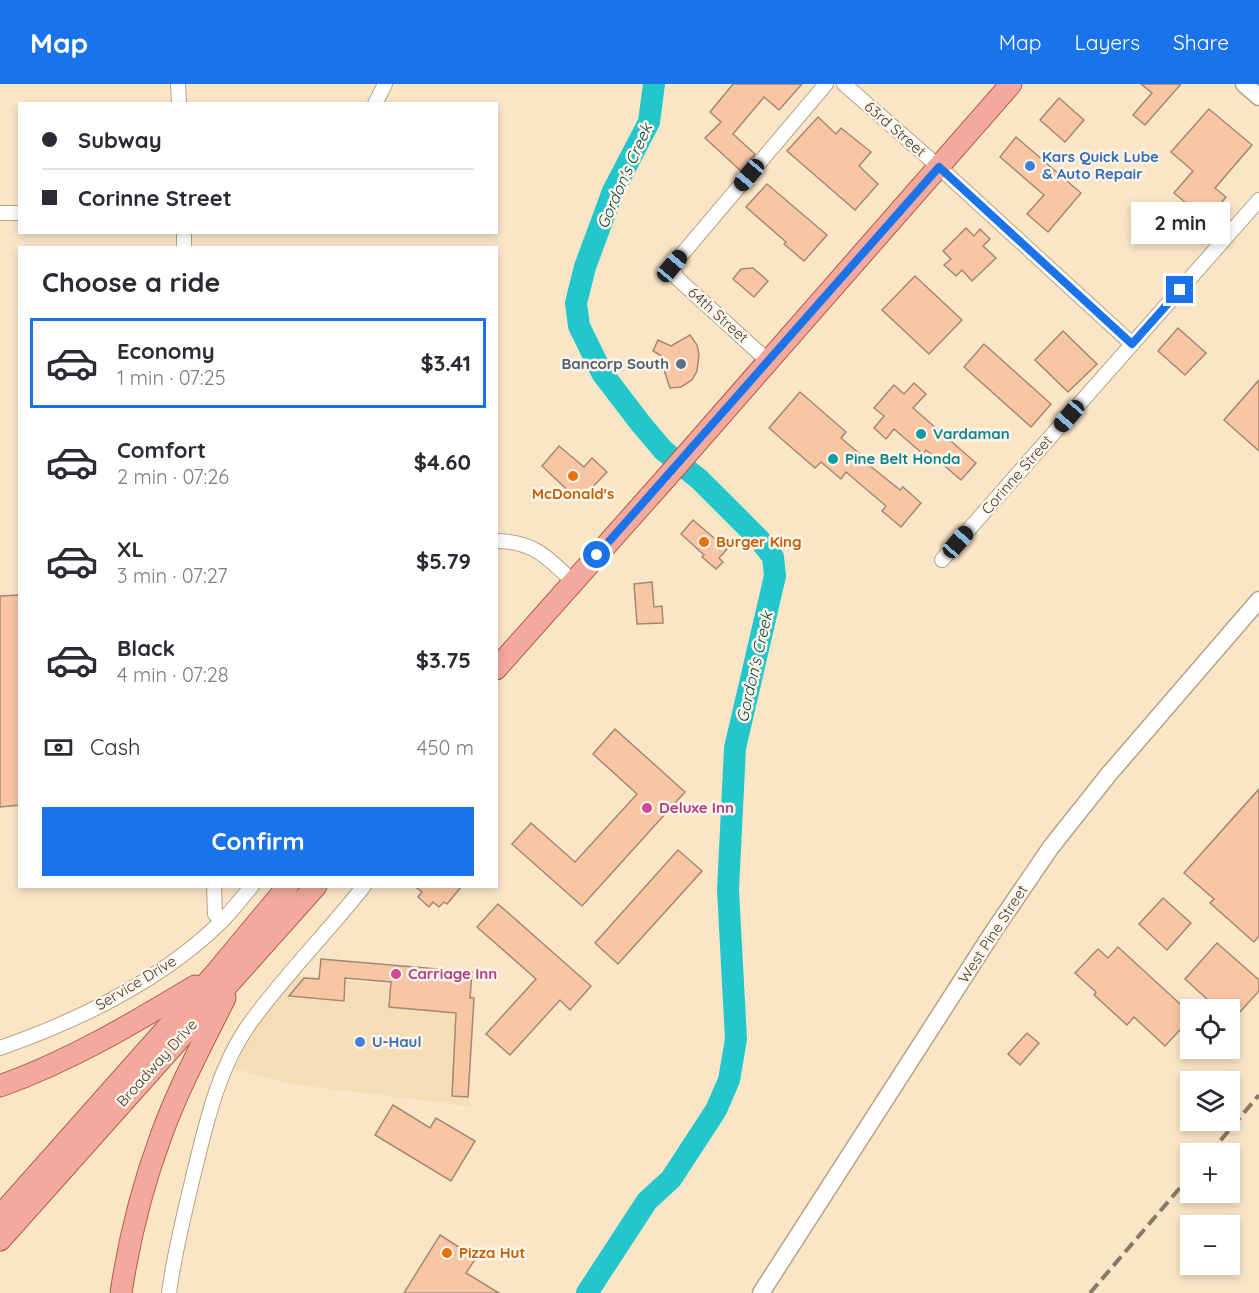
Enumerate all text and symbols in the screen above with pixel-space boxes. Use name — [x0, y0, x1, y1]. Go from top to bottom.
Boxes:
text: Map — [30, 25, 88, 60]
text: Map — [999, 29, 1042, 55]
text: Layers — [1075, 29, 1140, 55]
text: Share — [1173, 29, 1229, 55]
street label: 63rd Street — [861, 97, 930, 161]
water label: Gordon's Creek — [592, 119, 657, 232]
text: Subway — [78, 126, 162, 154]
place label: Kars Quick Lube & Auto Repair — [1042, 147, 1159, 183]
car — [731, 155, 767, 195]
marker: Kars Quick Lube & Auto Repair — [1023, 159, 1037, 173]
text: Corinne Street — [78, 184, 232, 212]
callout: 2 min — [1130, 203, 1230, 245]
text: 2 min — [1154, 210, 1207, 235]
car — [654, 246, 690, 286]
text: Choose a ride — [42, 265, 220, 299]
route end — [1166, 276, 1193, 303]
street label: 64th Street — [684, 283, 753, 347]
icon: car — [45, 336, 99, 390]
text: Economy — [117, 337, 215, 365]
text: $3.41 — [420, 349, 471, 377]
place label: Bancorp South — [561, 354, 669, 373]
marker: Bancorp South — [674, 357, 688, 371]
text: 1 min · 07:25 — [117, 365, 226, 390]
car — [1050, 397, 1088, 435]
place label: Vardaman — [933, 424, 1010, 443]
marker: Vardaman — [914, 427, 928, 441]
street label: Corinne Street — [977, 431, 1056, 518]
icon: car — [45, 435, 99, 489]
text: Comfort — [117, 436, 206, 464]
text: $4.60 — [414, 448, 471, 476]
place label: Pine Belt Honda — [845, 449, 961, 468]
marker: Pine Belt Honda — [826, 452, 840, 466]
text: 2 min · 07:26 — [117, 464, 229, 489]
marker: McDonald's — [566, 469, 580, 483]
place label: McDonald's — [532, 484, 614, 503]
car — [939, 523, 977, 561]
place label: Burger King — [716, 532, 802, 551]
icon: car — [45, 534, 99, 588]
text: XL — [117, 535, 144, 563]
marker: Burger King — [697, 535, 711, 549]
route start — [583, 541, 610, 568]
text: $5.79 — [416, 547, 471, 575]
text: 3 min · 07:27 — [117, 563, 228, 588]
water label: Gordon's Creek — [732, 608, 777, 724]
icon: car — [45, 633, 99, 687]
text: Black — [117, 634, 175, 662]
text: $3.75 — [416, 646, 471, 674]
text: 4 min · 07:28 — [117, 662, 229, 687]
icon: cash — [42, 731, 75, 764]
text: Cash — [90, 733, 141, 761]
text: 450 m — [417, 735, 474, 760]
place label: Deluxe Inn — [659, 798, 734, 817]
marker: Deluxe Inn — [640, 801, 654, 815]
button: Confirm — [42, 807, 474, 876]
street label: West Pine Street — [954, 881, 1031, 986]
street label: Service Drive — [92, 951, 180, 1014]
place label: Carriage Inn — [408, 964, 497, 983]
marker: Carriage Inn — [389, 967, 403, 981]
map controls — [1180, 999, 1240, 1275]
button: locate — [1180, 999, 1240, 1059]
street label: Broadway Drive — [112, 1015, 201, 1110]
place label: U-Haul — [372, 1032, 421, 1051]
marker: U-Haul — [353, 1035, 367, 1049]
button: layers — [1180, 1071, 1240, 1131]
button: + — [1180, 1143, 1240, 1203]
button: − — [1180, 1215, 1240, 1275]
place label: Pizza Hut — [459, 1243, 525, 1262]
marker: Pizza Hut — [440, 1246, 454, 1260]

